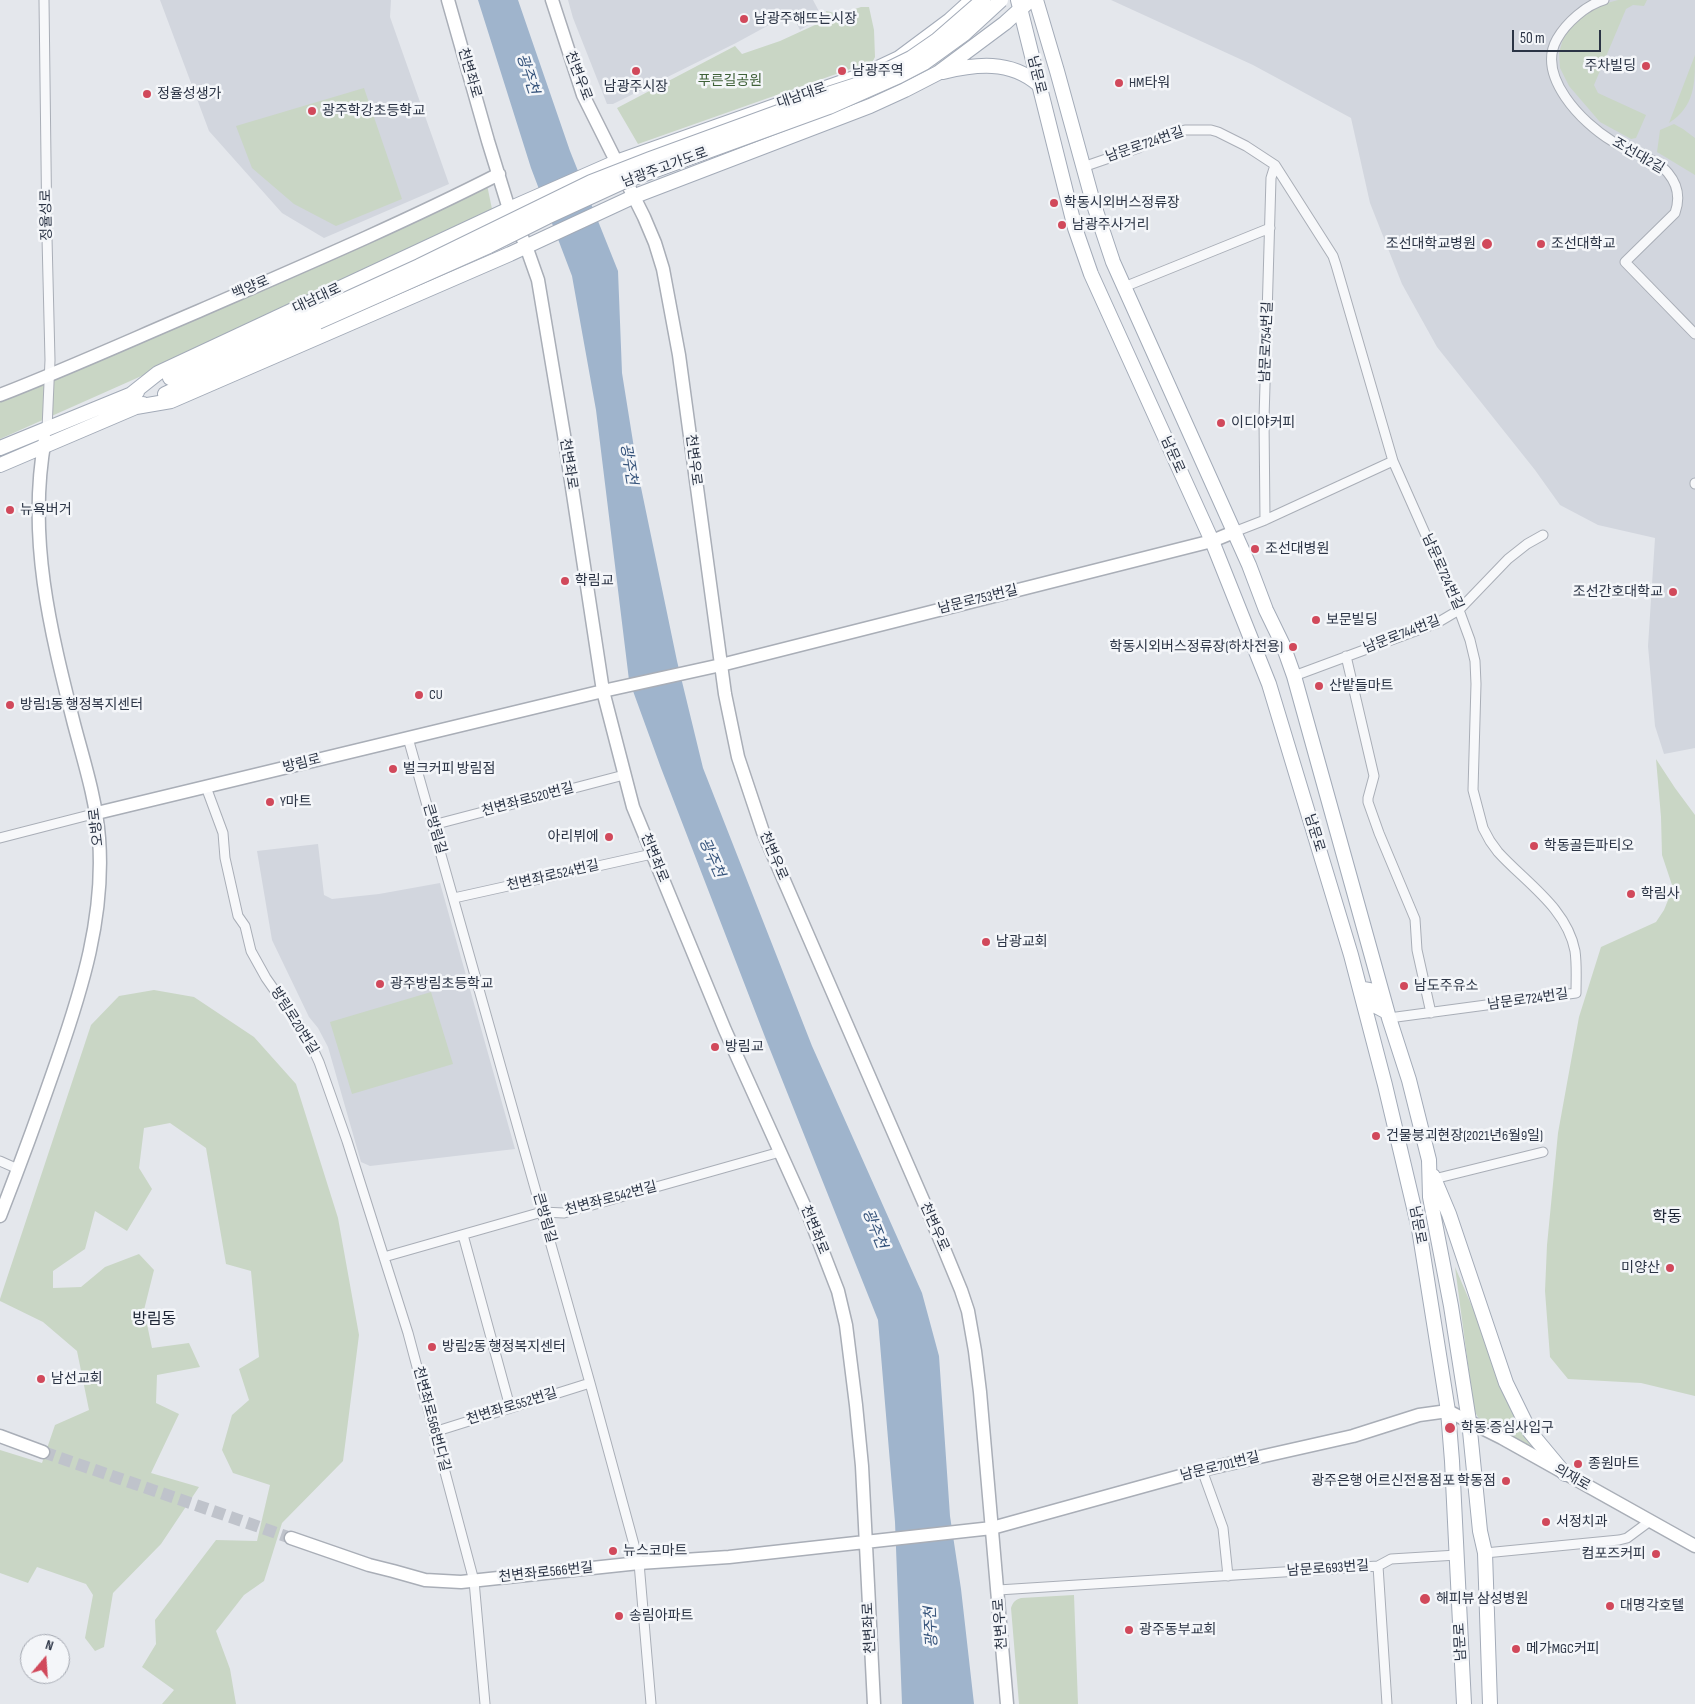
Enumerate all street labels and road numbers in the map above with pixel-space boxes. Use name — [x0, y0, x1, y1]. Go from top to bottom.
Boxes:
street label: 천변좌로 — [454, 46, 484, 100]
street label: 천변우로 — [561, 49, 595, 103]
street label: 남문로 — [1023, 54, 1049, 96]
street label: 대남대로 — [775, 80, 829, 112]
street label: 남문로724번길 — [1104, 124, 1186, 166]
street label: 조선대2길 — [1609, 134, 1667, 178]
street label: 남광주고가도로 — [620, 145, 710, 191]
street label: 정율성로 — [38, 189, 56, 241]
street label: 백양로 — [230, 273, 272, 303]
street label: 대남대로 — [290, 281, 344, 317]
street label: 남문로754번길 — [1257, 301, 1277, 383]
street label: 천변우로 — [682, 433, 704, 487]
street label: 남문로 — [1156, 434, 1188, 476]
street label: 천변좌로 — [556, 437, 580, 491]
street label: 남문로724번길 — [1418, 531, 1466, 613]
street label: 남문로753번길 — [936, 582, 1020, 618]
street label: 남문로744번길 — [1361, 613, 1443, 657]
street label: 방림로 — [281, 751, 323, 777]
street label: 천변좌로520번길 — [480, 780, 576, 820]
street label: 큰방림길 — [419, 802, 449, 856]
street label: 오방로 — [86, 807, 108, 847]
street label: 남문로 — [1300, 812, 1328, 854]
street label: 천변우로 — [755, 829, 791, 883]
street label: 천변좌로 — [637, 831, 671, 885]
street label: 천변좌로524번길 — [505, 857, 601, 895]
street label: 방림로20번길 — [267, 984, 321, 1058]
street label: 남문로724번길 — [1486, 986, 1570, 1014]
street label: 천변좌로542번길 — [563, 1179, 659, 1219]
street label: 큰방림길 — [529, 1191, 559, 1245]
street label: 천변우로 — [916, 1200, 952, 1254]
street label: 천변좌로 — [797, 1203, 831, 1257]
street label: 남문로 — [1405, 1204, 1429, 1246]
street label: 천변좌로566번다길 — [409, 1365, 453, 1473]
street label: 천변좌로552번길 — [464, 1385, 560, 1429]
street label: 남문로701번길 — [1179, 1449, 1261, 1485]
street label: 의재로 — [1551, 1461, 1593, 1495]
street label: 남문로693번길 — [1286, 1558, 1370, 1580]
street label: 천변좌로566번길 — [498, 1560, 594, 1586]
street label: 천변우로 — [991, 1598, 1011, 1650]
street label: 천변좌로 — [860, 1602, 880, 1654]
street label: 남문로 — [1452, 1622, 1470, 1662]

